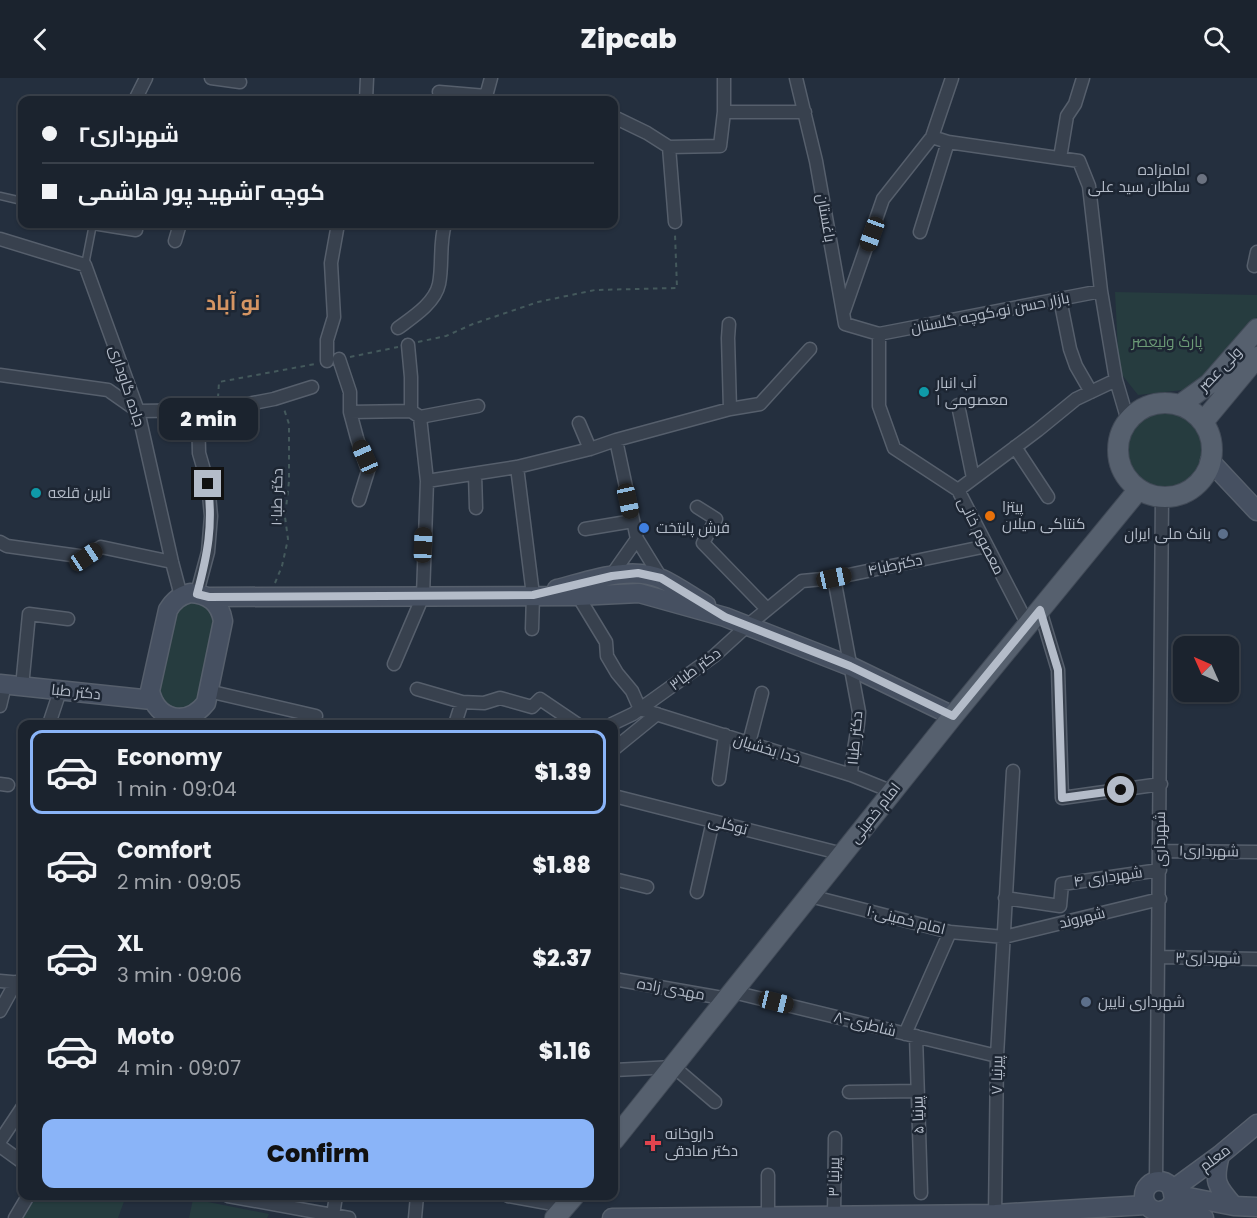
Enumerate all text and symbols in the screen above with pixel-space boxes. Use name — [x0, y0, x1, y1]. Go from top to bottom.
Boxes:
text: Zipcab — [580, 20, 677, 57]
icon: back — [24, 23, 57, 56]
icon: search — [1200, 23, 1233, 56]
text: شهرداری۲ — [78, 119, 179, 150]
place label: امامزاده سلطان سید علی — [1088, 159, 1190, 197]
marker: امامزاده سلطان سید علی — [1195, 172, 1209, 186]
text: کوچه ۲شهید پور هاشمی — [78, 177, 325, 208]
street label: باغستان — [812, 192, 841, 244]
car — [857, 214, 887, 254]
street label: بازار حسن نو،کوچه گلستان — [909, 287, 1071, 338]
district label: نو آباد — [206, 288, 260, 317]
park label: پارک ولیعصر — [1130, 331, 1203, 352]
street label: ولی عصر — [1192, 341, 1246, 397]
street label: جاده گاوداری — [104, 343, 150, 429]
place label: آب انبار معصومی ۱ — [935, 372, 1008, 410]
marker: آب انبار معصومی ۱ — [917, 385, 931, 399]
callout: 2 min — [158, 397, 258, 439]
text: 2 min — [180, 405, 237, 433]
car — [349, 437, 381, 477]
street label: دکتر طبا۱۰ — [265, 468, 288, 526]
route end — [194, 470, 221, 497]
place label: نارین قلعه — [48, 482, 111, 503]
car — [615, 482, 641, 520]
marker: نارین قلعه — [29, 486, 43, 500]
street label: معصوم خانی — [953, 494, 1010, 578]
place label: پیتزا کنتاکی میلان — [1002, 496, 1085, 534]
marker: پیتزا کنتاکی میلان — [983, 509, 997, 523]
place label: فرش پایتخت — [656, 517, 730, 538]
marker: فرش پایتخت — [637, 521, 651, 535]
place label: بانک ملی ایران — [1124, 523, 1211, 544]
car — [413, 527, 433, 563]
marker: بانک ملی ایران — [1216, 527, 1230, 541]
car — [66, 539, 106, 575]
street label: دکترطبا۴ — [866, 548, 924, 581]
car — [815, 565, 853, 591]
north arrow — [1173, 636, 1239, 702]
map controls — [1173, 636, 1239, 702]
street label: دکتر طبا۳ — [665, 642, 725, 695]
street label: دکتر طبا — [50, 678, 102, 705]
street label: دکتر طبا۱ — [842, 710, 867, 766]
street label: خدا بخشیان — [731, 728, 803, 769]
text: Economy — [117, 742, 222, 773]
icon: car — [45, 745, 99, 799]
text: $1.39 — [535, 757, 591, 788]
text: 1 min · 09:04 — [117, 775, 237, 803]
route start — [1107, 776, 1134, 803]
street label: امام خمینی — [844, 778, 905, 848]
street label: توکلی — [706, 809, 750, 840]
street label: شهرداری — [1149, 811, 1170, 867]
text: Comfort — [117, 835, 211, 866]
icon: car — [45, 838, 99, 892]
street label: شهرداری۱ — [1179, 839, 1239, 862]
text: $1.88 — [533, 850, 591, 881]
street label: شهرداری ۴ — [1072, 861, 1144, 892]
text: 2 min · 09:05 — [117, 868, 242, 896]
street label: امام خمینی۱۰ — [865, 900, 948, 939]
street label: شهروند — [1057, 902, 1107, 933]
text: XL — [117, 928, 143, 959]
icon: car — [45, 931, 99, 985]
text: $2.37 — [532, 943, 591, 974]
street label: شهرداری۳ — [1175, 946, 1241, 969]
text: 3 min · 09:06 — [117, 961, 242, 989]
street label: مهدی زاده — [635, 972, 707, 1005]
car — [756, 989, 796, 1015]
place label: شهرداری نایین — [1098, 991, 1185, 1012]
marker: شهرداری نایین — [1079, 995, 1093, 1009]
street label: ۸-شاطری — [832, 1006, 898, 1041]
text: Moto — [117, 1021, 174, 1052]
icon: car — [45, 1024, 99, 1078]
text: $1.16 — [539, 1036, 591, 1067]
text: 4 min · 09:07 — [117, 1054, 241, 1082]
street label: پیرنیا ۷ — [986, 1055, 1007, 1095]
street label: پیرنیا ۵ — [906, 1096, 929, 1134]
button: Confirm — [42, 1119, 594, 1188]
place label: داروخانه دکتر صادقی — [665, 1123, 738, 1161]
marker: داروخانه دکتر صادقی — [646, 1136, 660, 1150]
street label: معلم — [1195, 1139, 1234, 1176]
street label: پیرنیا ۳ — [823, 1157, 844, 1197]

